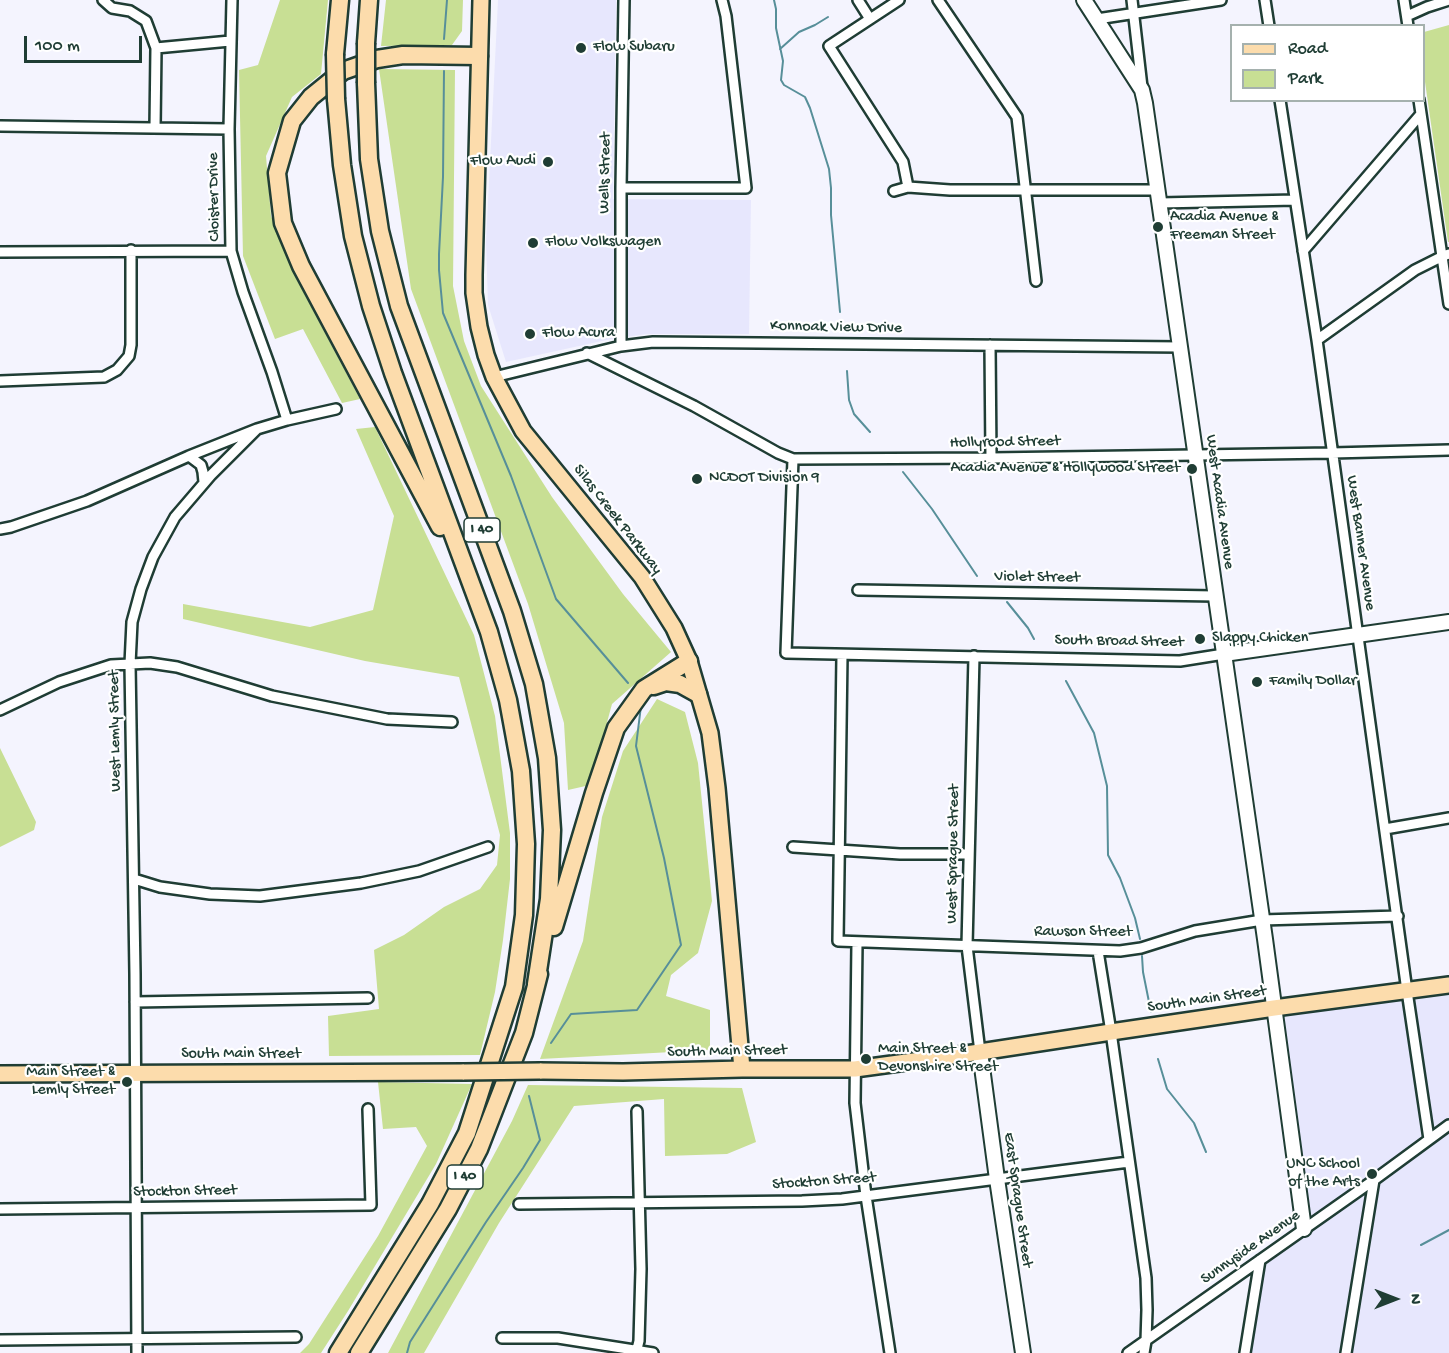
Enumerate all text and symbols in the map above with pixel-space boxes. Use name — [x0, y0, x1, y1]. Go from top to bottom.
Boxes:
scale bar — [27, 24, 146, 62]
legend — [1230, 24, 1425, 102]
text: 100 m — [35, 36, 80, 57]
place label: Flow Subaru — [593, 38, 675, 58]
text: Road — [1288, 39, 1327, 60]
marker: Flow Subaru — [574, 41, 588, 55]
text: Park — [1288, 69, 1322, 90]
street label: Wells Street — [596, 132, 616, 214]
street label: Cloister Drive — [205, 152, 225, 242]
place label: Flow Audi — [470, 152, 536, 172]
marker: Flow Audi — [541, 155, 555, 169]
place label: Acadia Avenue & Freeman Street — [1170, 208, 1279, 246]
marker: Acadia Avenue & Freeman Street — [1151, 220, 1165, 234]
place label: Flow Volkswagen — [545, 233, 661, 253]
marker: Flow Volkswagen — [526, 236, 540, 250]
street label: Konnoak View Drive — [770, 317, 902, 339]
place label: Flow Acura — [542, 324, 615, 344]
marker: Flow Acura — [523, 327, 537, 341]
street label: Hollyrood Street — [950, 432, 1060, 454]
street label: West Acadia Avenue — [1200, 434, 1238, 570]
place label: Acadia Avenue & Hollywood Street — [950, 459, 1180, 479]
street label: Silas Creek Parkway — [568, 461, 666, 579]
marker: Acadia Avenue & Hollywood Street — [1185, 462, 1199, 476]
place label: NCDOT Division 9 — [709, 469, 820, 489]
marker: NCDOT Division 9 — [690, 472, 704, 486]
street label: West Banner Avenue — [1341, 474, 1379, 612]
road number: I 40 — [464, 518, 500, 542]
street label: Violet Street — [994, 568, 1080, 588]
place label: Slappy Chicken — [1212, 629, 1308, 649]
street label: South Broad Street — [1054, 631, 1184, 653]
marker: Slappy Chicken — [1193, 632, 1207, 646]
street label: West Lemly Street — [105, 670, 127, 792]
place label: Family Dollar — [1269, 672, 1356, 692]
marker: Family Dollar — [1250, 675, 1264, 689]
street label: West Sprague Street — [943, 784, 965, 924]
street label: Rawson Street — [1034, 923, 1132, 943]
street label: South Main Street — [1146, 982, 1268, 1018]
place label: Main Street & Devonshire Street — [878, 1040, 998, 1078]
street label: South Main Street — [667, 1041, 787, 1063]
street label: South Main Street — [181, 1045, 301, 1065]
marker: Main Street & Devonshire Street — [859, 1052, 873, 1066]
place label: Main Street & Lemly Street — [26, 1063, 115, 1101]
marker: Main Street & Lemly Street — [120, 1075, 134, 1089]
street label: East Sprague Street — [998, 1131, 1036, 1269]
place label: UNC School of the Arts — [1286, 1155, 1360, 1193]
road number: I 40 — [447, 1165, 483, 1189]
marker: UNC School of the Arts — [1365, 1167, 1379, 1181]
street label: Stockton Street — [772, 1169, 876, 1195]
street label: Stockton Street — [133, 1181, 237, 1203]
street label: Sunnyside Avenue — [1198, 1207, 1304, 1289]
north arrow — [1365, 1269, 1425, 1329]
text: N — [1404, 1294, 1423, 1304]

